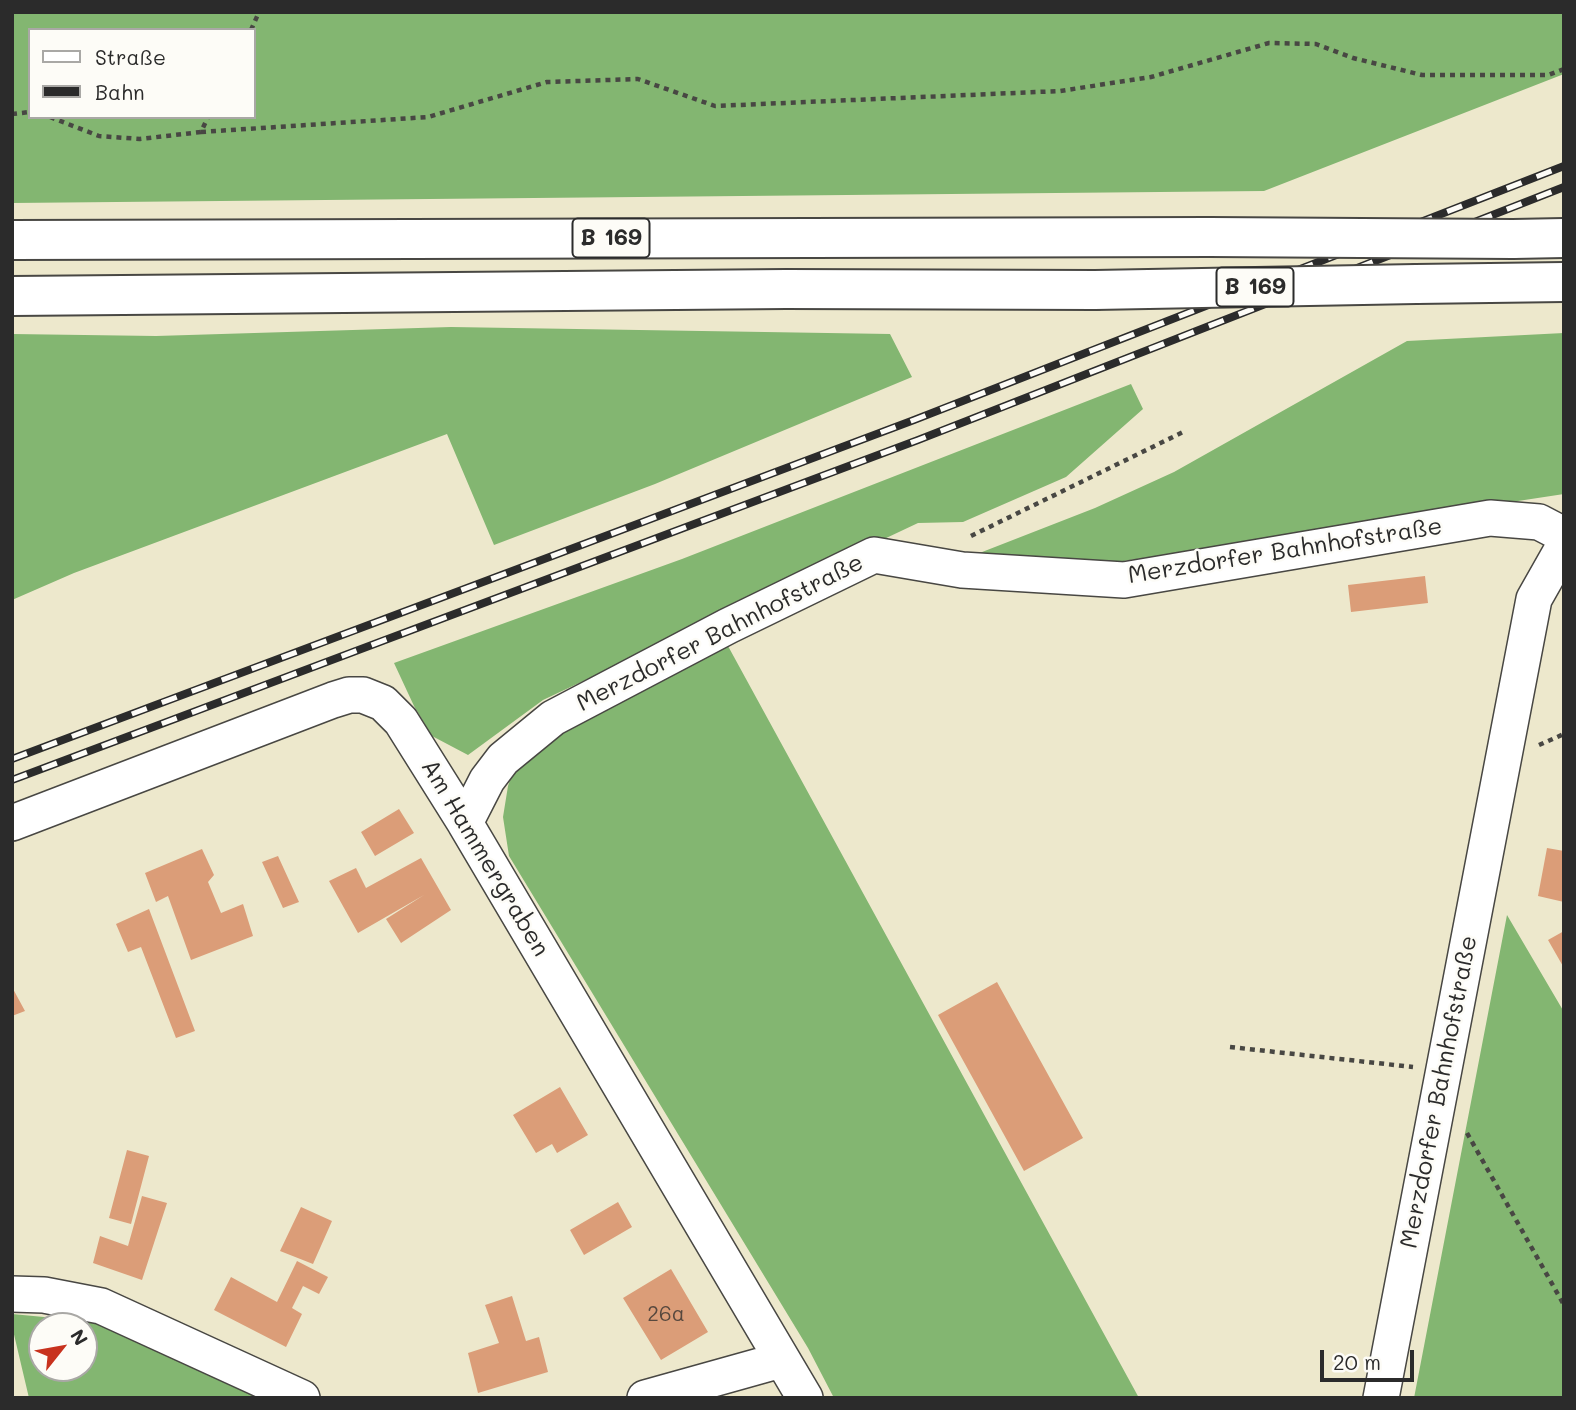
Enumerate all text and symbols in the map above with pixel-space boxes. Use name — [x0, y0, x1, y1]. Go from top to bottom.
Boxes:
legend — [28, 28, 256, 119]
text: Straße — [95, 43, 166, 70]
text: Bahn — [95, 78, 145, 105]
road number: B 169 — [572, 218, 650, 258]
road number: B 169 — [1216, 268, 1294, 306]
street label: Merzdorfer Bahnhofstraße — [1126, 512, 1444, 590]
street label: Merzdorfer Bahnhofstraße — [572, 548, 868, 718]
street label: Am Hammergraben — [415, 754, 555, 962]
street label: Merzdorfer Bahnhofstraße — [1395, 933, 1483, 1251]
house number: 26a — [647, 1302, 685, 1328]
north arrow — [28, 1312, 98, 1382]
text: N — [65, 1324, 94, 1350]
scale bar — [1324, 1336, 1418, 1380]
text: 20 m — [1333, 1348, 1381, 1375]

